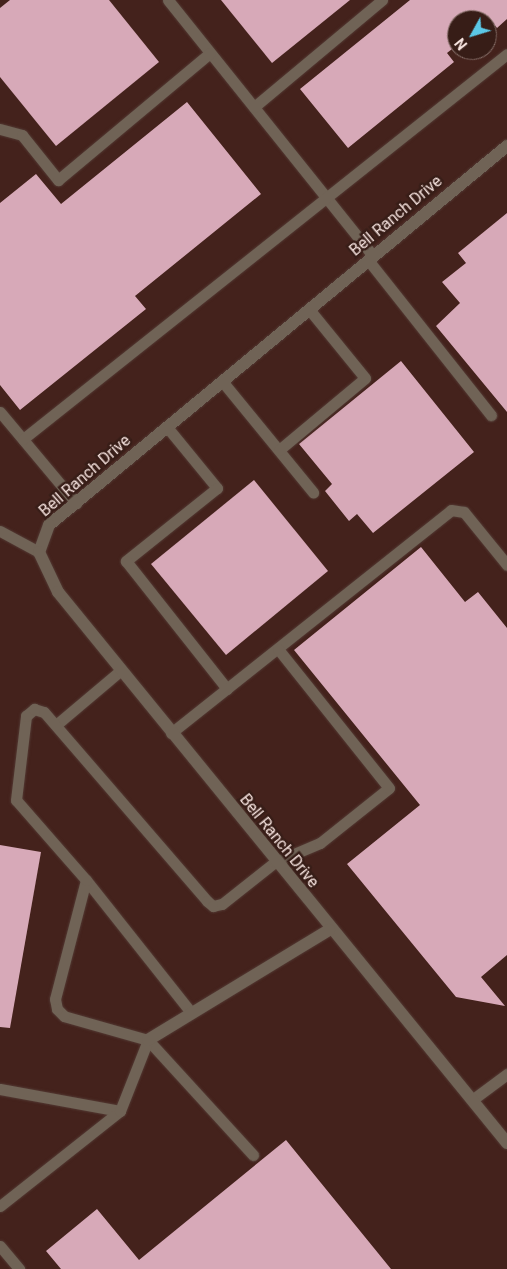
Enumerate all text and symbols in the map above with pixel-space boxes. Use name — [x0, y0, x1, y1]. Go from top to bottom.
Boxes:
north arrow — [447, 10, 497, 60]
text: N — [452, 35, 470, 53]
street label: Bell Ranch Drive — [346, 172, 446, 260]
street label: Bell Ranch Drive — [35, 431, 135, 521]
street label: Bell Ranch Drive — [235, 790, 323, 892]

